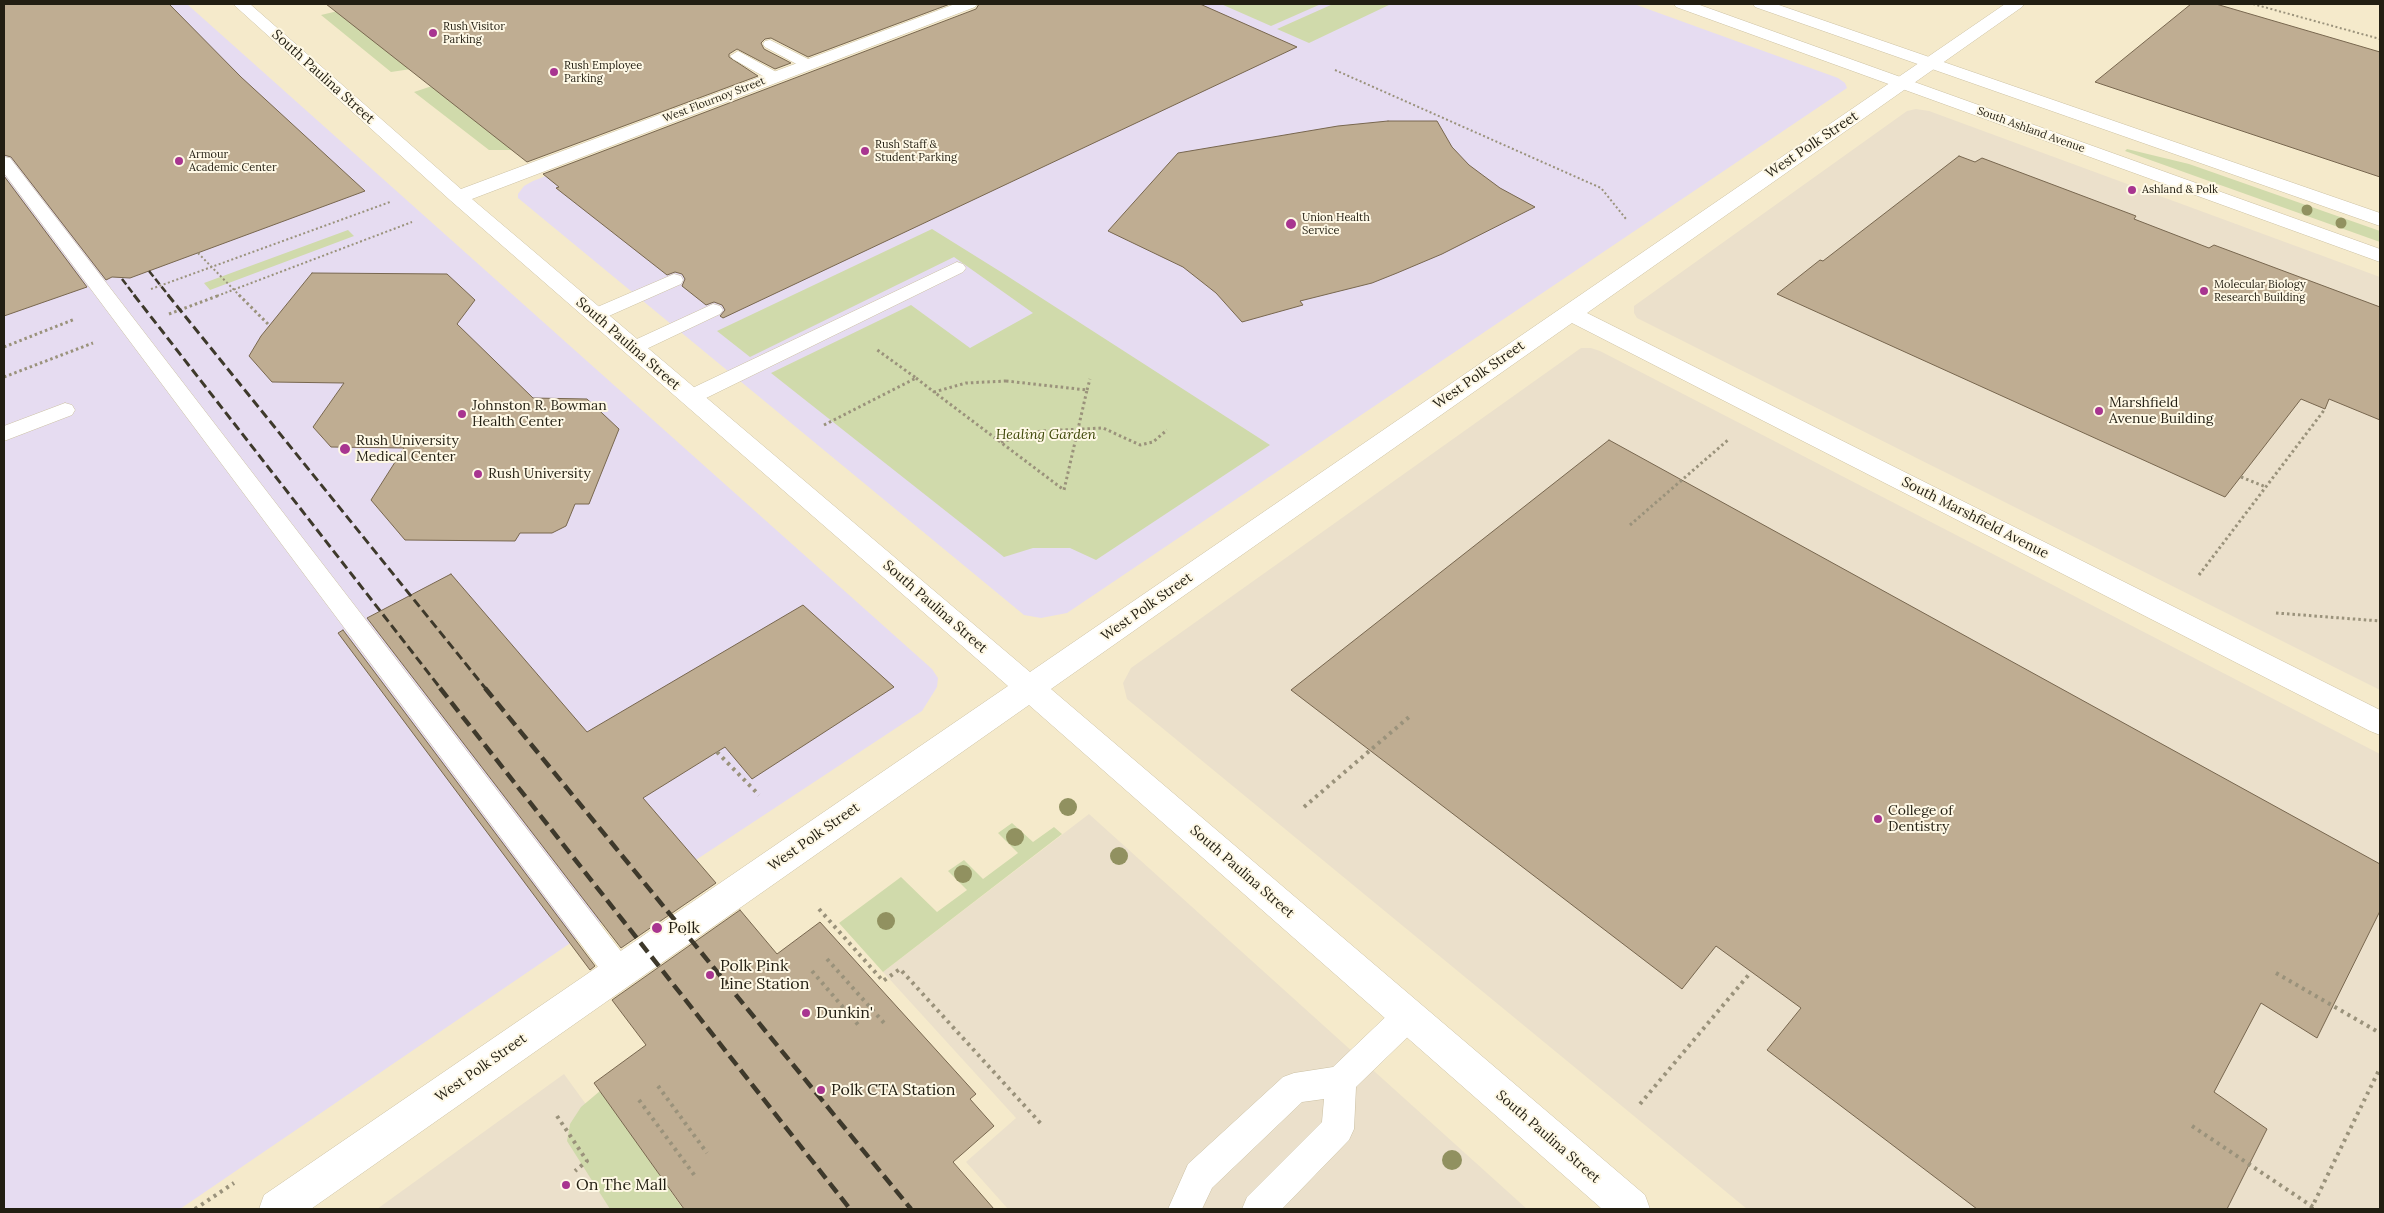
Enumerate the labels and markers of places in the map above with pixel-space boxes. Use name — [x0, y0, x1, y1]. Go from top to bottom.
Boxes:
place label: Rush Visitor Parking — [443, 20, 505, 46]
marker: Rush Visitor Parking — [427, 27, 439, 39]
place label: Rush Employee Parking — [564, 59, 642, 85]
marker: Rush Employee Parking — [548, 66, 560, 78]
place label: Rush Staff & Student Parking — [875, 138, 957, 164]
marker: Rush Staff & Student Parking — [859, 145, 871, 157]
place label: Armour Academic Center — [189, 148, 277, 174]
marker: Armour Academic Center — [173, 155, 185, 167]
place label: Ashland & Polk — [2142, 183, 2218, 197]
marker: Ashland & Polk — [2126, 184, 2138, 196]
place label: Union Health Service — [1302, 211, 1370, 237]
marker: Union Health Service — [1284, 217, 1298, 231]
place label: Molecular Biology Research Building — [2214, 278, 2306, 304]
marker: Molecular Biology Research Building — [2198, 285, 2210, 297]
place label: Marshfield Avenue Building — [2109, 395, 2213, 428]
place label: Johnston R. Bowman Health Center — [472, 398, 607, 431]
marker: Marshfield Avenue Building — [2093, 405, 2105, 417]
marker: Johnston R. Bowman Health Center — [456, 408, 468, 420]
place label: Rush University Medical Center — [356, 433, 459, 466]
marker: Rush University Medical Center — [338, 442, 352, 456]
place label: Rush University — [488, 466, 591, 482]
marker: Rush University — [472, 468, 484, 480]
place label: College of Dentistry — [1888, 803, 1953, 836]
marker: College of Dentistry — [1872, 813, 1884, 825]
place label: Polk — [668, 918, 700, 938]
marker: Polk — [650, 921, 664, 935]
place label: Polk Pink Line Station — [720, 956, 809, 994]
marker: Polk Pink Line Station — [704, 969, 716, 981]
place label: Dunkin' — [816, 1003, 873, 1023]
marker: Dunkin' — [800, 1007, 812, 1019]
place label: Polk CTA Station — [831, 1080, 955, 1100]
marker: Polk CTA Station — [815, 1084, 827, 1096]
place label: On The Mall — [576, 1175, 667, 1195]
marker: On The Mall — [560, 1179, 572, 1191]

